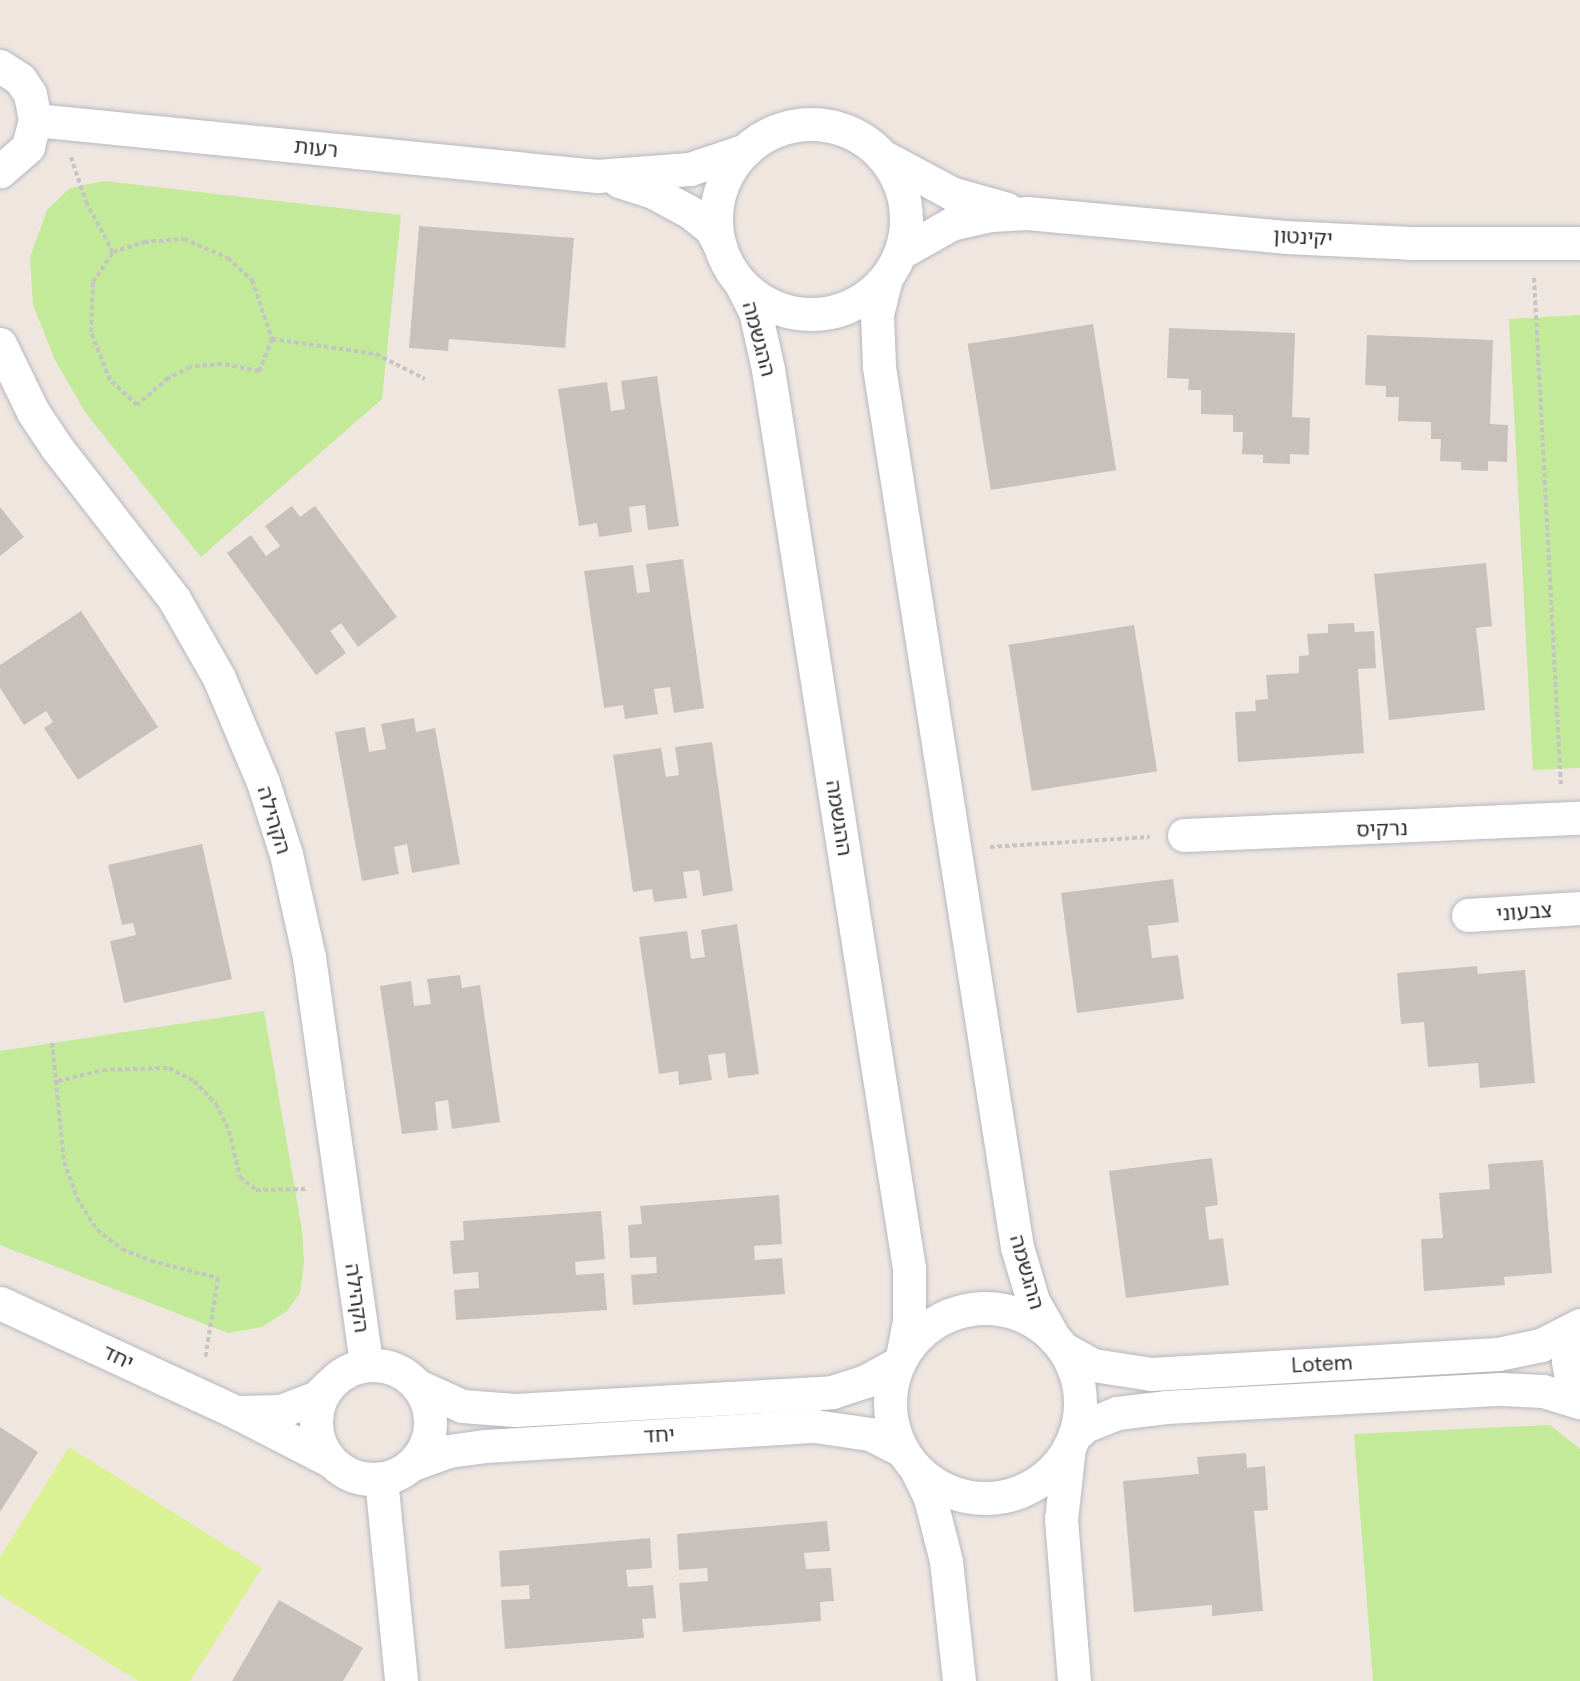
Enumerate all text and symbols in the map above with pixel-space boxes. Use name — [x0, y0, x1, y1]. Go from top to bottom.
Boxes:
street label: רעות — [293, 133, 339, 163]
street label: יקינטון — [1273, 223, 1333, 251]
street label: ההגשמה — [737, 299, 781, 379]
street label: ההגשמה — [821, 778, 857, 858]
street label: הקהילה — [252, 783, 296, 857]
street label: נרקיס — [1356, 816, 1408, 842]
street label: צבעוני — [1495, 897, 1553, 927]
street label: ההגשמה — [1004, 1232, 1050, 1312]
street label: הקהילה — [340, 1262, 374, 1334]
street label: יחד — [98, 1339, 138, 1375]
street label: Lotem — [1291, 1350, 1353, 1378]
street label: יחד — [643, 1422, 675, 1448]

